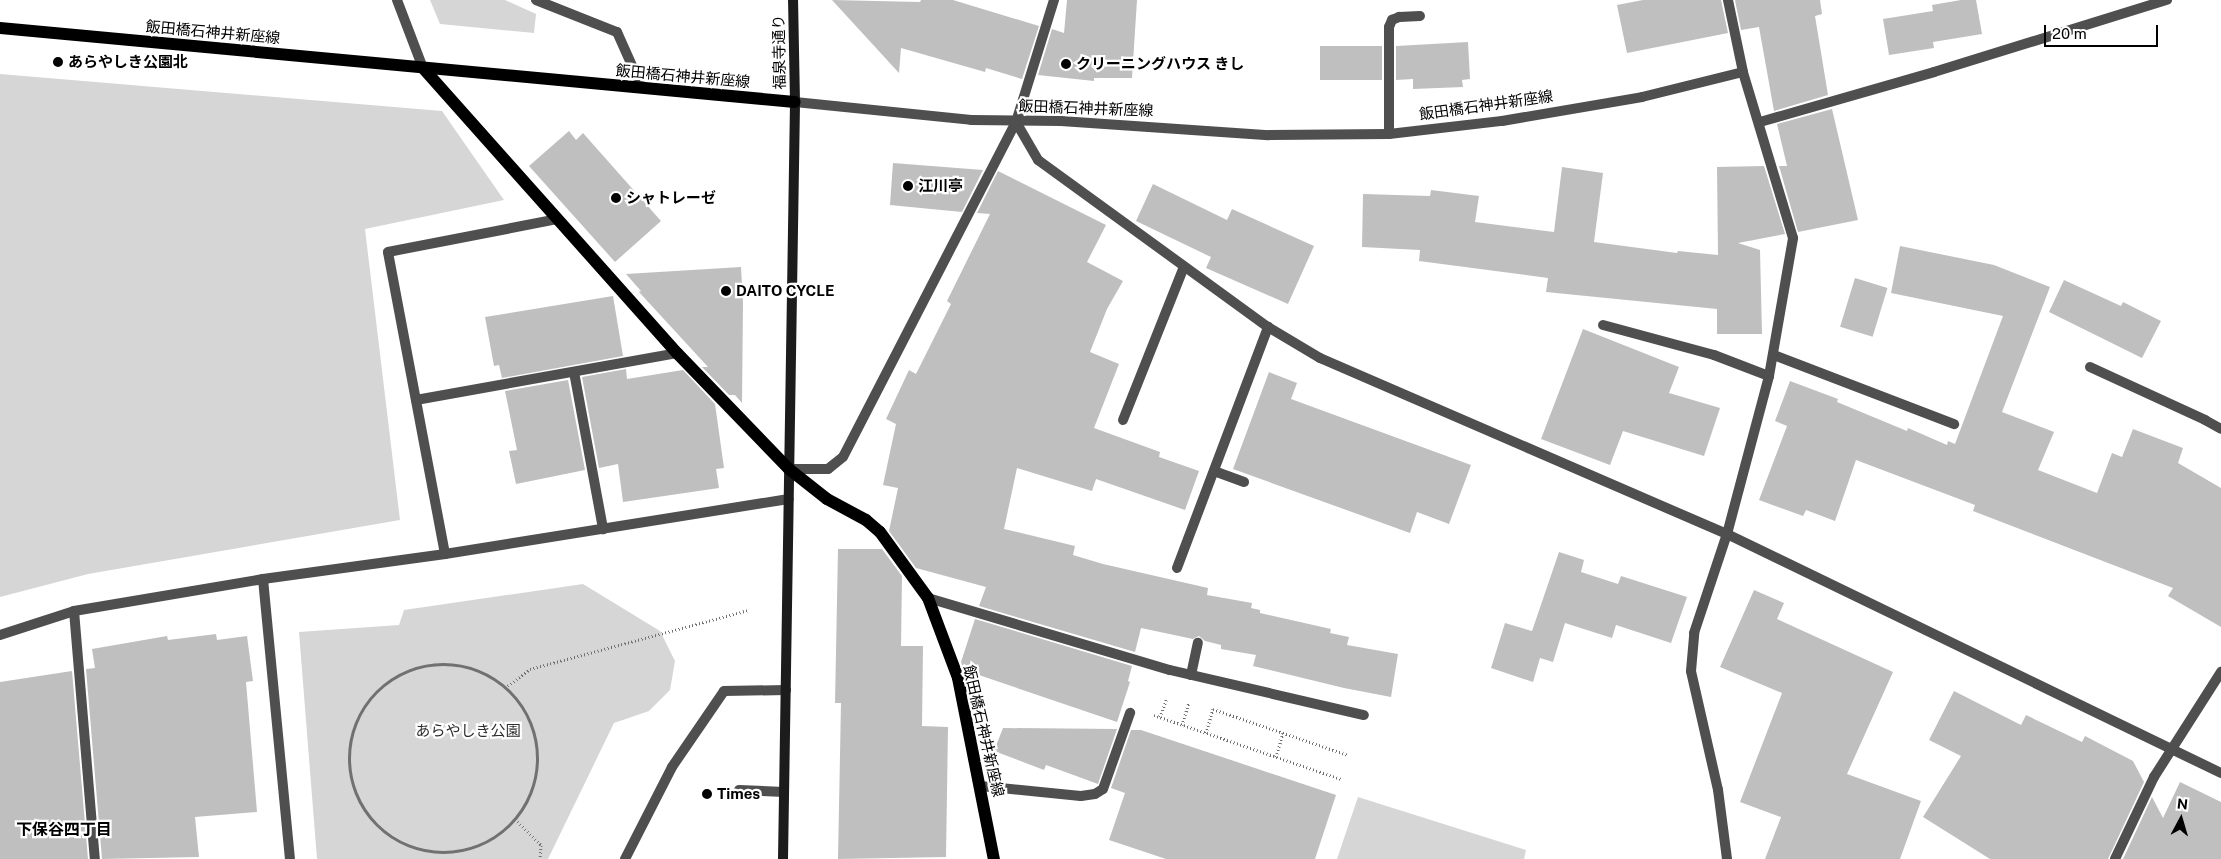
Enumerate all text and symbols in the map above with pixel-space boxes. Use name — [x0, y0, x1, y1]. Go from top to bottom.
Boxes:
street label: 福泉寺通り — [769, 14, 789, 90]
scale bar — [2046, 15, 2160, 47]
street label: 飯田橋石神井新座線 — [145, 17, 281, 47]
text: 20 m — [2052, 25, 2087, 42]
place label: あらやしき公園北 — [68, 53, 188, 71]
place label: クリーニングハウス きし — [1076, 55, 1244, 73]
marker: あらやしき公園北 — [52, 56, 64, 68]
marker: クリーニングハウス きし — [1060, 58, 1072, 70]
street label: 飯田橋石神井新座線 — [615, 61, 751, 91]
street label: 飯田橋石神井新座線 — [1418, 87, 1554, 123]
street label: 飯田橋石神井新座線 — [1018, 97, 1154, 119]
place label: 江川亭 — [918, 177, 963, 195]
marker: 江川亭 — [902, 180, 914, 192]
place label: シャトレーゼ — [626, 189, 716, 207]
marker: シャトレーゼ — [610, 192, 622, 204]
place label: DAITO CYCLE — [736, 282, 835, 300]
marker: DAITO CYCLE — [720, 285, 732, 297]
street label: 飯田橋石神井新座線 — [960, 663, 1008, 799]
park label: あらやしき公園 — [416, 722, 520, 740]
place label: Times — [717, 785, 760, 803]
marker: Times — [701, 788, 713, 800]
north arrow — [2156, 794, 2206, 844]
text: N — [2176, 796, 2189, 813]
district label: 下保谷四丁目 — [16, 820, 112, 840]

